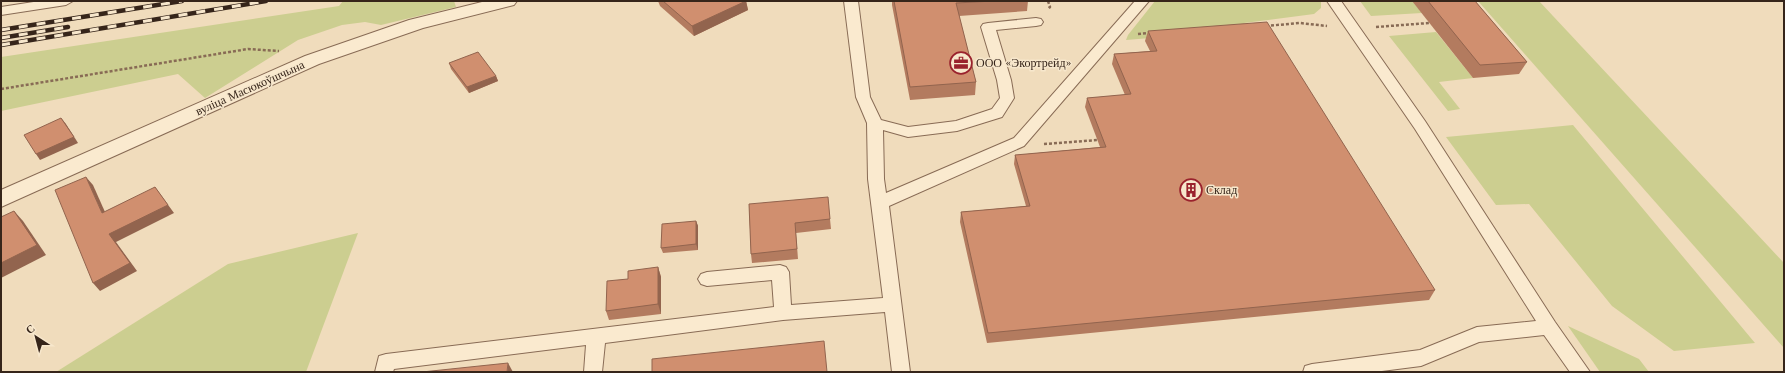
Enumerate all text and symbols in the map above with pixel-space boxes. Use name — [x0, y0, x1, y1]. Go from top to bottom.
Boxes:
office icon: ООО «Экортрейд» — [948, 50, 974, 76]
place label: ООО «Экортрейд» — [976, 55, 1072, 70]
street label: вуліца Масюкоўшчына — [193, 56, 307, 118]
building icon: Склад — [1178, 177, 1204, 203]
place label: Склад — [1206, 182, 1237, 197]
north arrow — [16, 317, 56, 357]
text: С — [23, 321, 37, 337]

